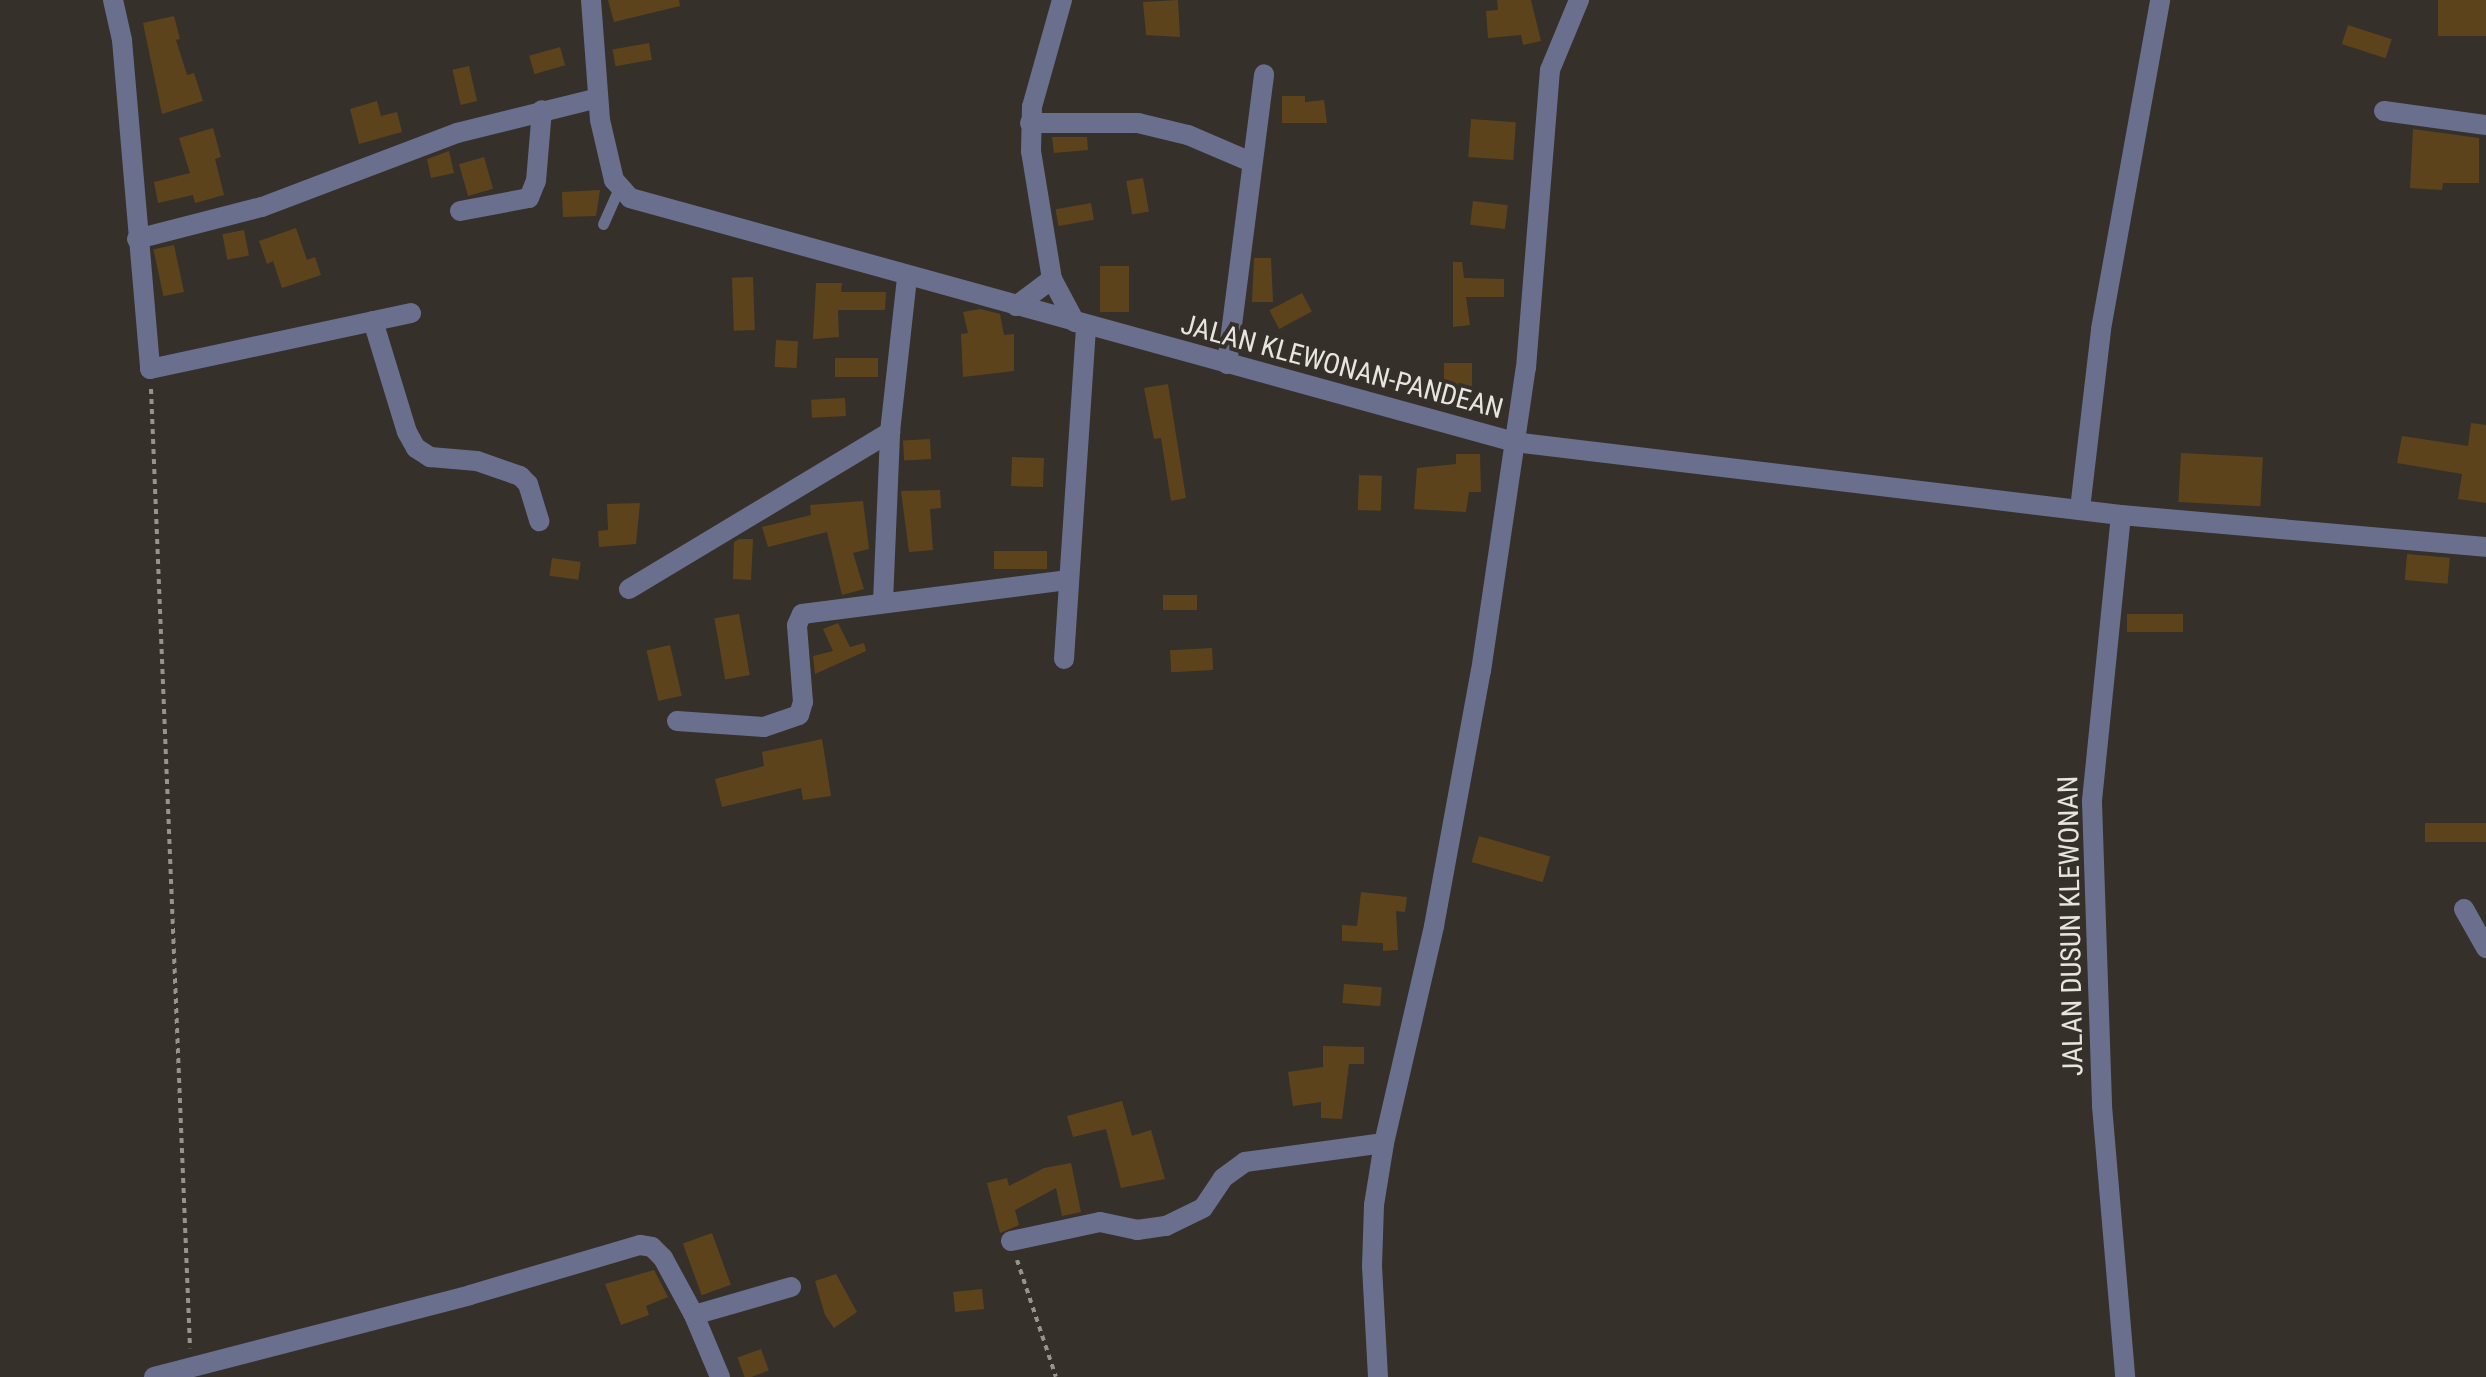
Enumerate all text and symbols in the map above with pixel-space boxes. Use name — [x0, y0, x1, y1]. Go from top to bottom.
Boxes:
street label: JALAN KLEWONAN-PANDEAN — [1177, 308, 1507, 426]
street label: JALAN DUSUN KLEWONAN — [2052, 776, 2090, 1076]

